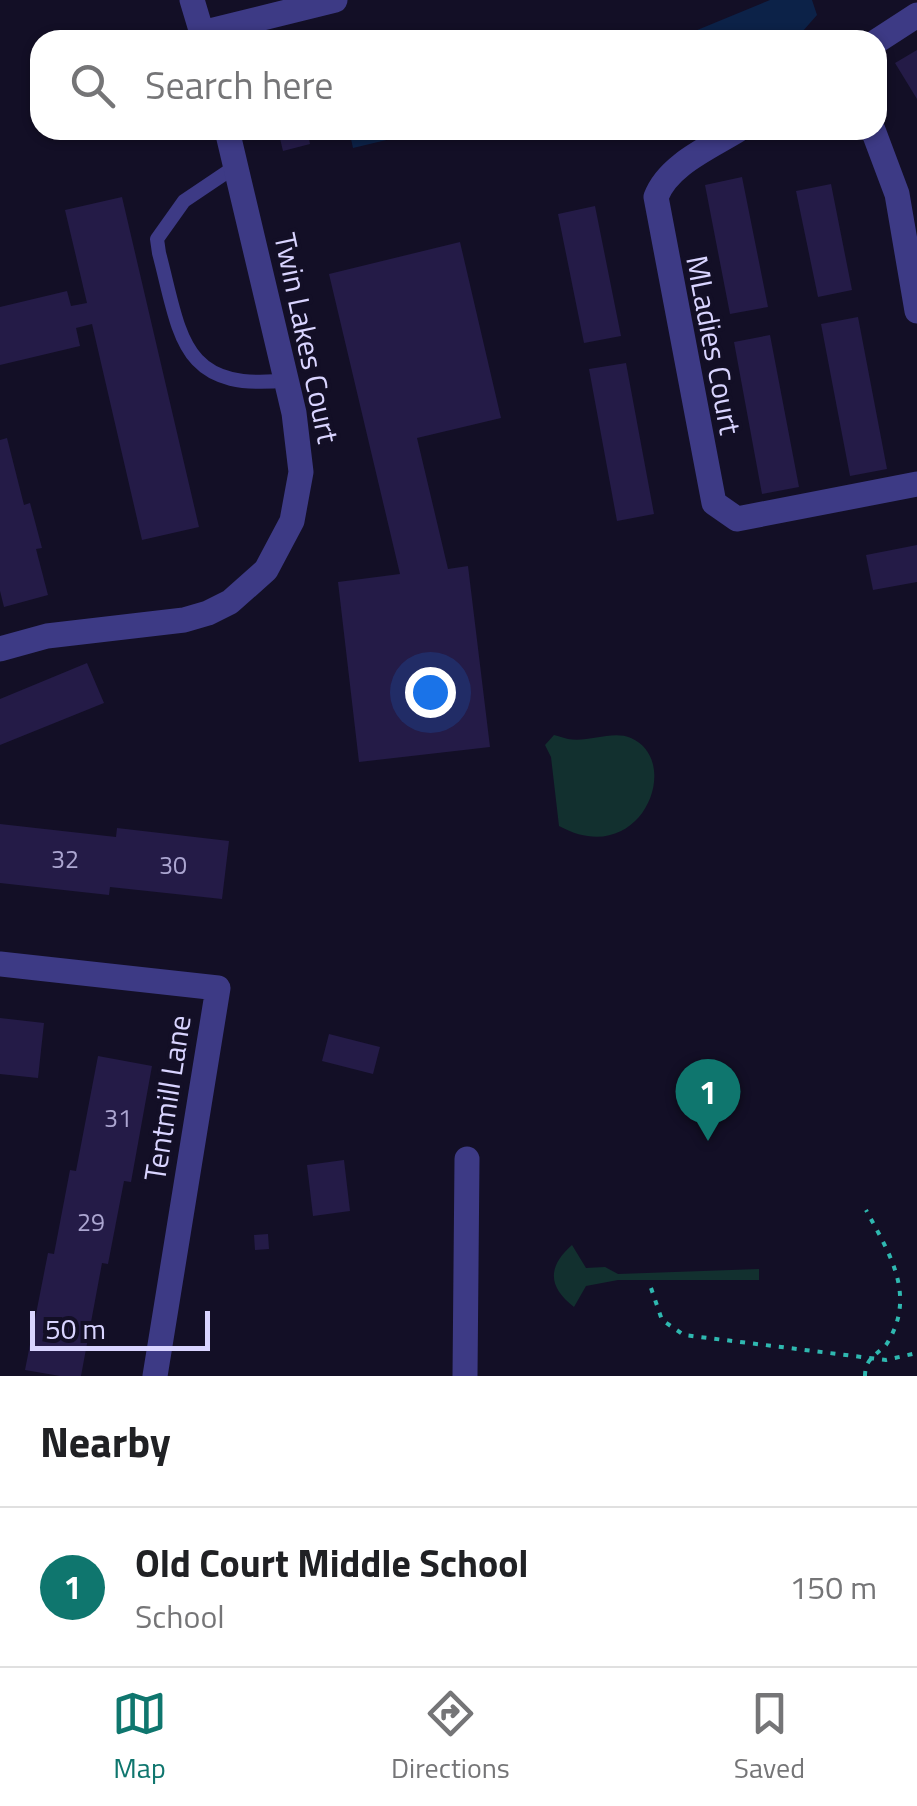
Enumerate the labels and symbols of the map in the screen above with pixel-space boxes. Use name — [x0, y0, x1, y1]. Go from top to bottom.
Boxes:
street label: Twin Lakes Court — [262, 229, 352, 448]
street label: MLadies Court — [674, 252, 754, 439]
your location — [405, 667, 456, 718]
house number: 32 — [51, 840, 79, 878]
house number: 30 — [159, 846, 187, 884]
street label: Tentmill Lane — [131, 1012, 203, 1184]
pin: 1 — [676, 1058, 740, 1141]
house number: 31 — [104, 1099, 132, 1137]
house number: 29 — [77, 1203, 105, 1241]
scale bar — [30, 1306, 210, 1350]

